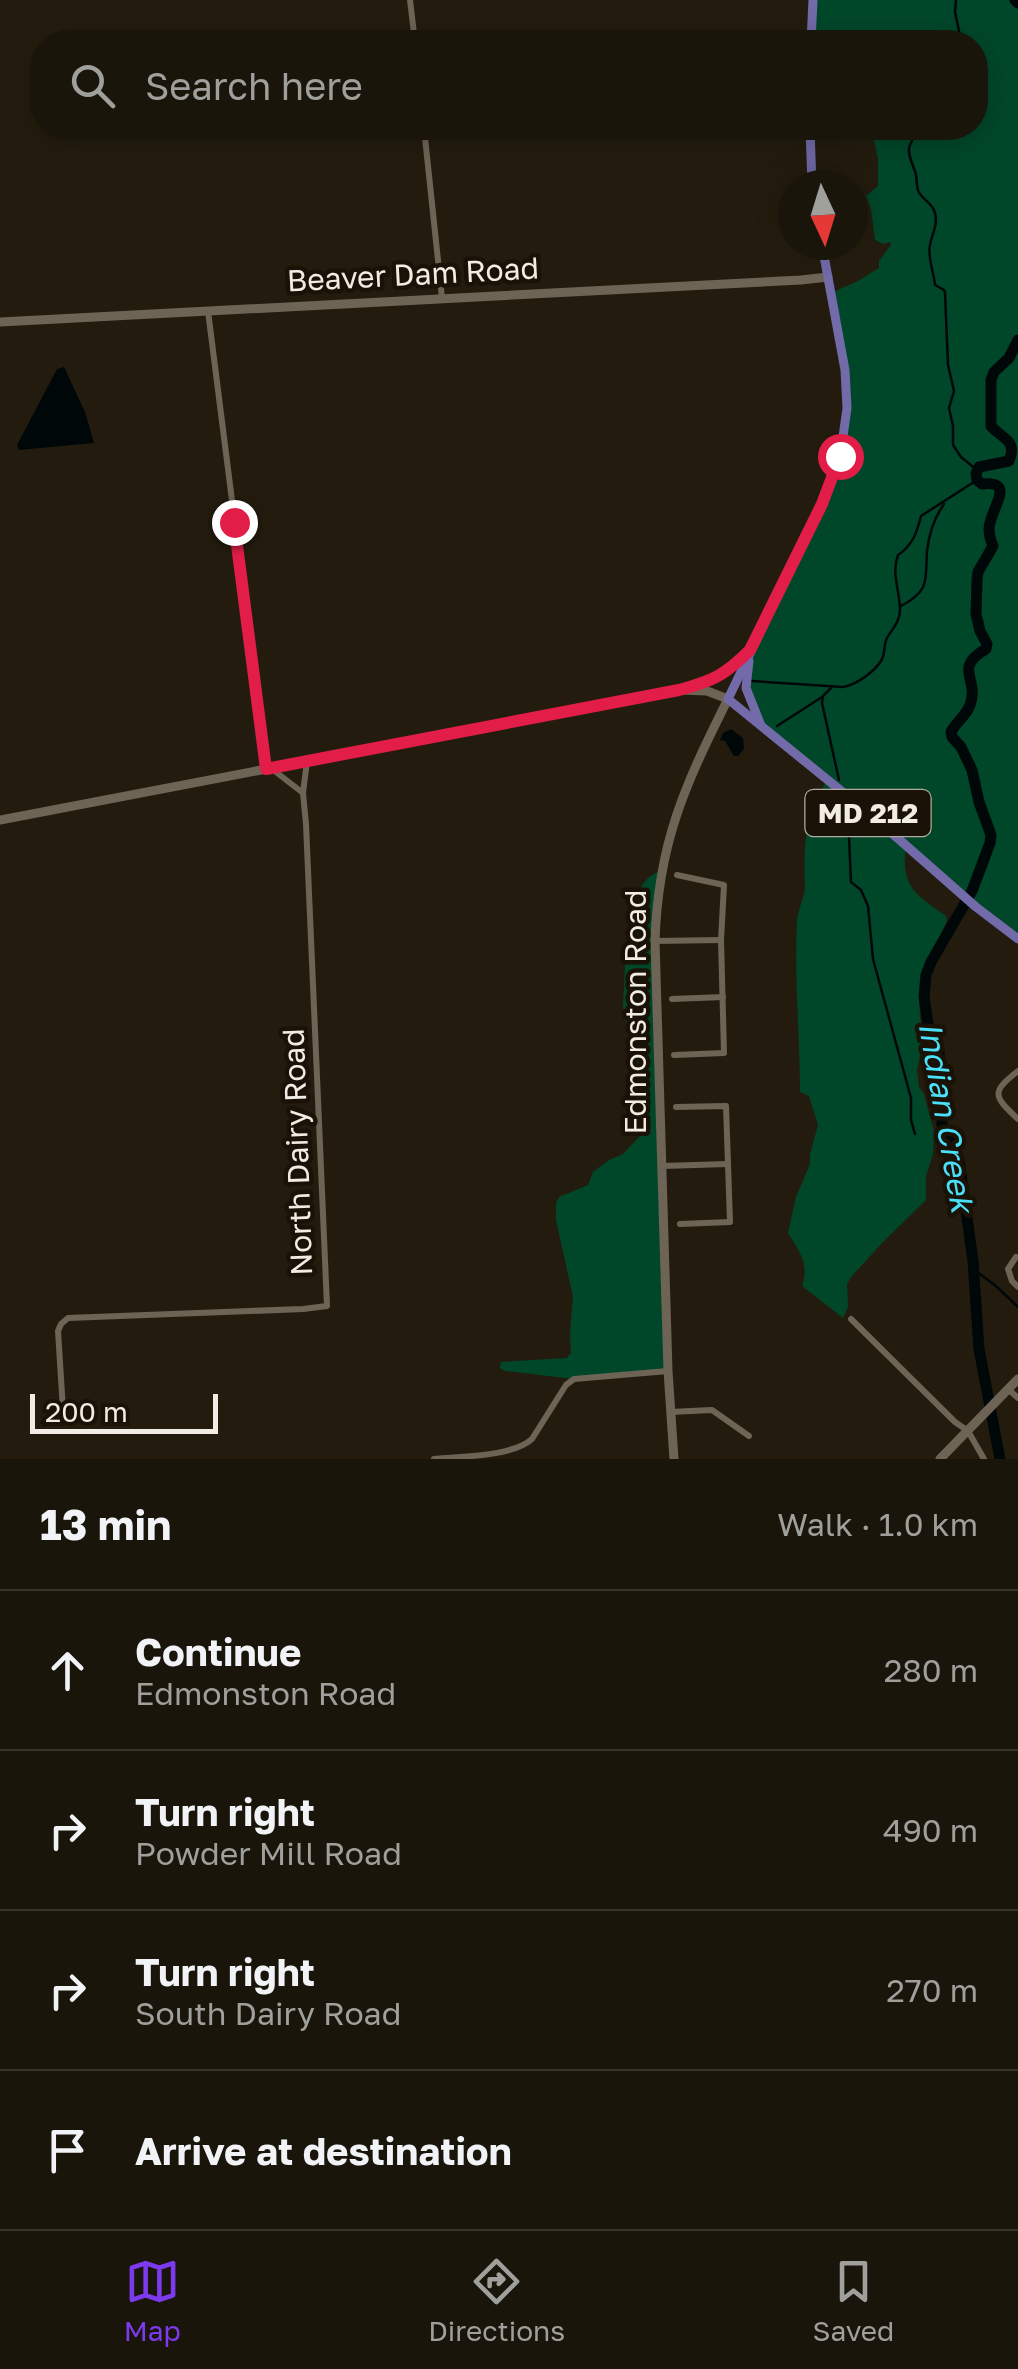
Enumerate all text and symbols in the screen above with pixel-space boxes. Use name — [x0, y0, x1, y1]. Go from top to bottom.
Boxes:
search box — [30, 30, 988, 140]
icon: search — [65, 58, 120, 113]
text: Search here — [145, 63, 363, 108]
north arrow — [778, 170, 868, 260]
street label: Beaver Dam Road — [286, 249, 540, 299]
route start — [818, 434, 864, 480]
route end — [212, 500, 258, 546]
road number: MD 212 — [806, 790, 930, 836]
street label: Edmonston Road — [617, 890, 653, 1134]
water label: Indian Creek — [912, 1019, 983, 1218]
street label: North Dairy Road — [275, 1028, 319, 1276]
scale bar — [30, 1389, 218, 1434]
text: 200 m — [45, 1395, 128, 1428]
text: 13 min — [40, 1499, 171, 1549]
text: Walk · 1.0 km — [777, 1505, 978, 1543]
text: Continue — [135, 1629, 301, 1674]
icon: ahead — [40, 1643, 95, 1698]
text: 280 m — [884, 1651, 978, 1689]
text: Edmonston Road — [135, 1674, 396, 1712]
text: Turn right — [135, 1789, 315, 1834]
icon: right — [40, 1803, 95, 1858]
text: 490 m — [883, 1811, 978, 1849]
text: Powder Mill Road — [135, 1834, 402, 1872]
text: Turn right — [135, 1949, 315, 1994]
icon: right — [40, 1963, 95, 2018]
text: 270 m — [886, 1971, 978, 2009]
text: South Dairy Road — [135, 1994, 401, 2032]
icon: arrive — [40, 2123, 95, 2178]
text: Arrive at destination — [135, 2128, 512, 2173]
tab: Map — [124, 2254, 181, 2347]
tab: Directions — [428, 2254, 565, 2347]
tab: Saved — [812, 2254, 894, 2347]

